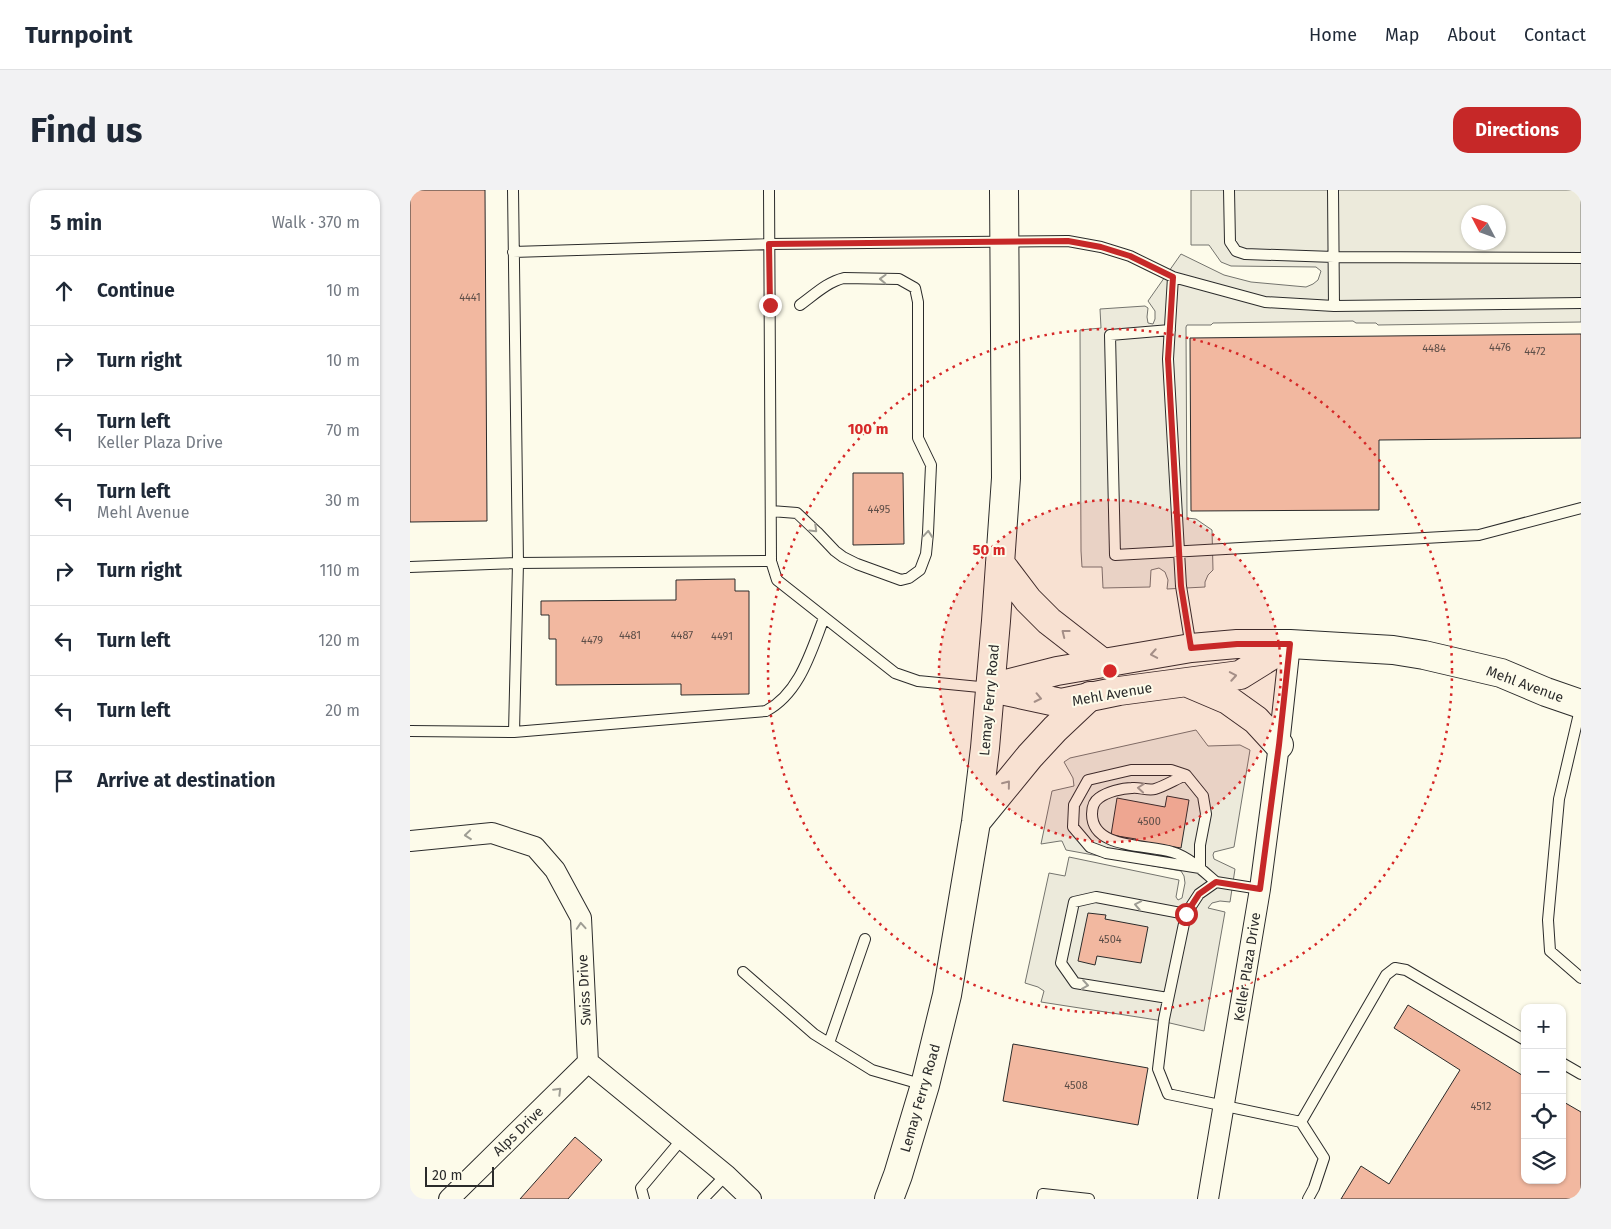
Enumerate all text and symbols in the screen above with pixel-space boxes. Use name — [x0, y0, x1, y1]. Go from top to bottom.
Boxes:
text: Turnpoint — [25, 21, 132, 49]
text: Home — [1309, 24, 1357, 46]
text: Map — [1385, 24, 1419, 46]
text: About — [1447, 24, 1496, 46]
text: Contact — [1524, 24, 1586, 46]
button: Directions — [1453, 107, 1581, 153]
text: Find us — [30, 109, 142, 151]
north arrow — [1461, 205, 1506, 250]
text: 5 min — [50, 210, 102, 236]
text: Walk · 370 m — [272, 213, 360, 232]
one-way arrow — [879, 274, 886, 284]
icon: ahead — [50, 277, 78, 305]
text: Continue — [97, 279, 175, 302]
text: 10 m — [326, 281, 360, 300]
house number: 4441 — [459, 291, 481, 304]
route end — [759, 294, 782, 317]
house number: 4476 — [1489, 341, 1511, 354]
house number: 4484 — [1422, 342, 1446, 355]
house number: 4472 — [1524, 345, 1546, 358]
icon: right — [50, 347, 78, 375]
text: Turn right — [97, 349, 182, 372]
text: 10 m — [326, 351, 360, 370]
text: Turn left — [97, 410, 171, 433]
icon: left — [50, 417, 78, 445]
text: 100 m — [848, 420, 888, 438]
text: 70 m — [326, 421, 360, 440]
text: Keller Plaza Drive — [97, 433, 223, 452]
text: Turn left — [97, 480, 171, 503]
icon: left — [50, 487, 78, 515]
text: 30 m — [325, 491, 360, 510]
text: Mehl Avenue — [97, 503, 190, 522]
house number: 4495 — [868, 503, 891, 516]
one-way arrow — [808, 523, 817, 532]
one-way arrow — [922, 530, 933, 538]
text: 50 m — [972, 541, 1006, 559]
icon: right — [50, 557, 78, 585]
text: Turn right — [97, 559, 182, 582]
text: 110 m — [319, 561, 360, 580]
icon: left — [50, 627, 78, 655]
text: Turn left — [97, 629, 171, 652]
house number: 4481 — [619, 629, 641, 642]
house number: 4487 — [671, 629, 693, 642]
house number: 4491 — [711, 630, 733, 643]
one-way arrow — [1061, 630, 1070, 639]
text: 120 m — [318, 631, 360, 650]
house number: 4479 — [581, 634, 603, 647]
street label: Lemay Ferry Road — [976, 644, 1003, 757]
one-way arrow — [1150, 648, 1158, 659]
centre of rings — [1101, 662, 1119, 680]
street label: Mehl Avenue — [1484, 663, 1566, 706]
one-way arrow — [1228, 671, 1237, 681]
street label: Mehl Avenue — [1071, 679, 1153, 710]
one-way arrow — [1034, 692, 1043, 703]
icon: left — [50, 697, 78, 725]
text: Turn left — [97, 699, 171, 722]
text: 20 m — [325, 701, 360, 720]
icon: arrive — [50, 767, 78, 795]
text: Arrive at destination — [97, 769, 276, 792]
one-way arrow — [1001, 781, 1010, 790]
one-way arrow — [1136, 783, 1144, 794]
house number: 4500 — [1137, 815, 1161, 828]
one-way arrow — [464, 829, 472, 840]
one-way arrow — [1133, 900, 1142, 911]
route start — [1175, 903, 1198, 926]
street label: Keller Plaza Drive — [1230, 911, 1265, 1023]
one-way arrow — [576, 922, 587, 930]
house number: 4504 — [1098, 933, 1122, 946]
street label: Swiss Drive — [574, 954, 595, 1026]
one-way arrow — [1080, 979, 1089, 989]
map controls — [1521, 1004, 1566, 1184]
button: + — [1521, 1004, 1566, 1049]
street label: Lemay Ferry Road — [897, 1042, 944, 1154]
button: − — [1521, 1049, 1566, 1094]
house number: 4508 — [1064, 1079, 1088, 1092]
one-way arrow — [553, 1088, 562, 1097]
button: locate — [1521, 1094, 1566, 1139]
house number: 4512 — [1471, 1100, 1491, 1113]
street label: Alps Drive — [490, 1103, 547, 1160]
button: layers — [1521, 1139, 1566, 1184]
scale bar — [425, 1164, 494, 1187]
text: 20 m — [432, 1167, 462, 1184]

